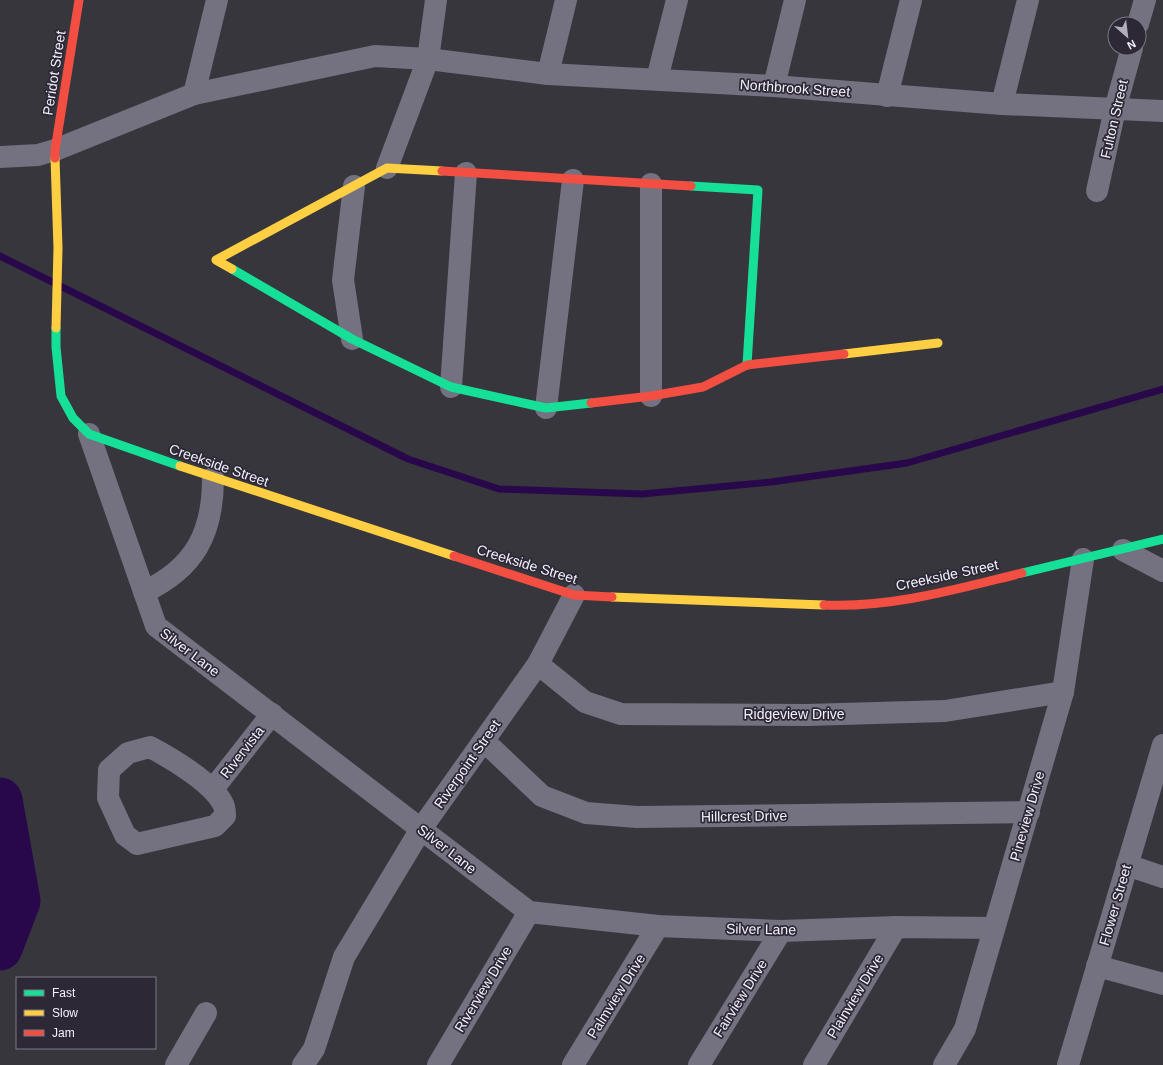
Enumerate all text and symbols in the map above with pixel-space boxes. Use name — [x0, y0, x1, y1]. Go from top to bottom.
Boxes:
north arrow — [1107, 16, 1147, 56]
street label: Peridot Street — [39, 29, 69, 117]
text: N — [1125, 38, 1138, 52]
street label: Northbrook Street — [739, 76, 851, 100]
street label: Fulton Street — [1097, 78, 1131, 160]
street label: Creekside Street — [167, 440, 271, 490]
street label: Creekside Street — [475, 541, 579, 587]
street label: Creekside Street — [894, 556, 1000, 594]
street label: Silver Lane — [157, 625, 223, 680]
street label: Ridgeview Drive — [743, 706, 845, 722]
street label: Riverpoint Street — [431, 717, 504, 811]
street label: Rivervista — [217, 723, 267, 781]
street label: Pineview Drive — [1007, 769, 1048, 863]
street label: Hillcrest Drive — [701, 807, 788, 825]
street label: Silver Lane — [414, 821, 480, 877]
street label: Flower Street — [1096, 863, 1134, 947]
street label: Silver Lane — [726, 920, 796, 938]
street label: Riverview Drive — [451, 943, 515, 1035]
street label: Palmview Drive — [584, 951, 648, 1041]
street label: Plainview Drive — [823, 951, 887, 1041]
street label: Fairview Drive — [710, 956, 770, 1040]
legend — [16, 977, 156, 1049]
text: Fast — [52, 986, 76, 1000]
text: Slow — [52, 1006, 78, 1020]
text: Jam — [52, 1026, 75, 1040]

